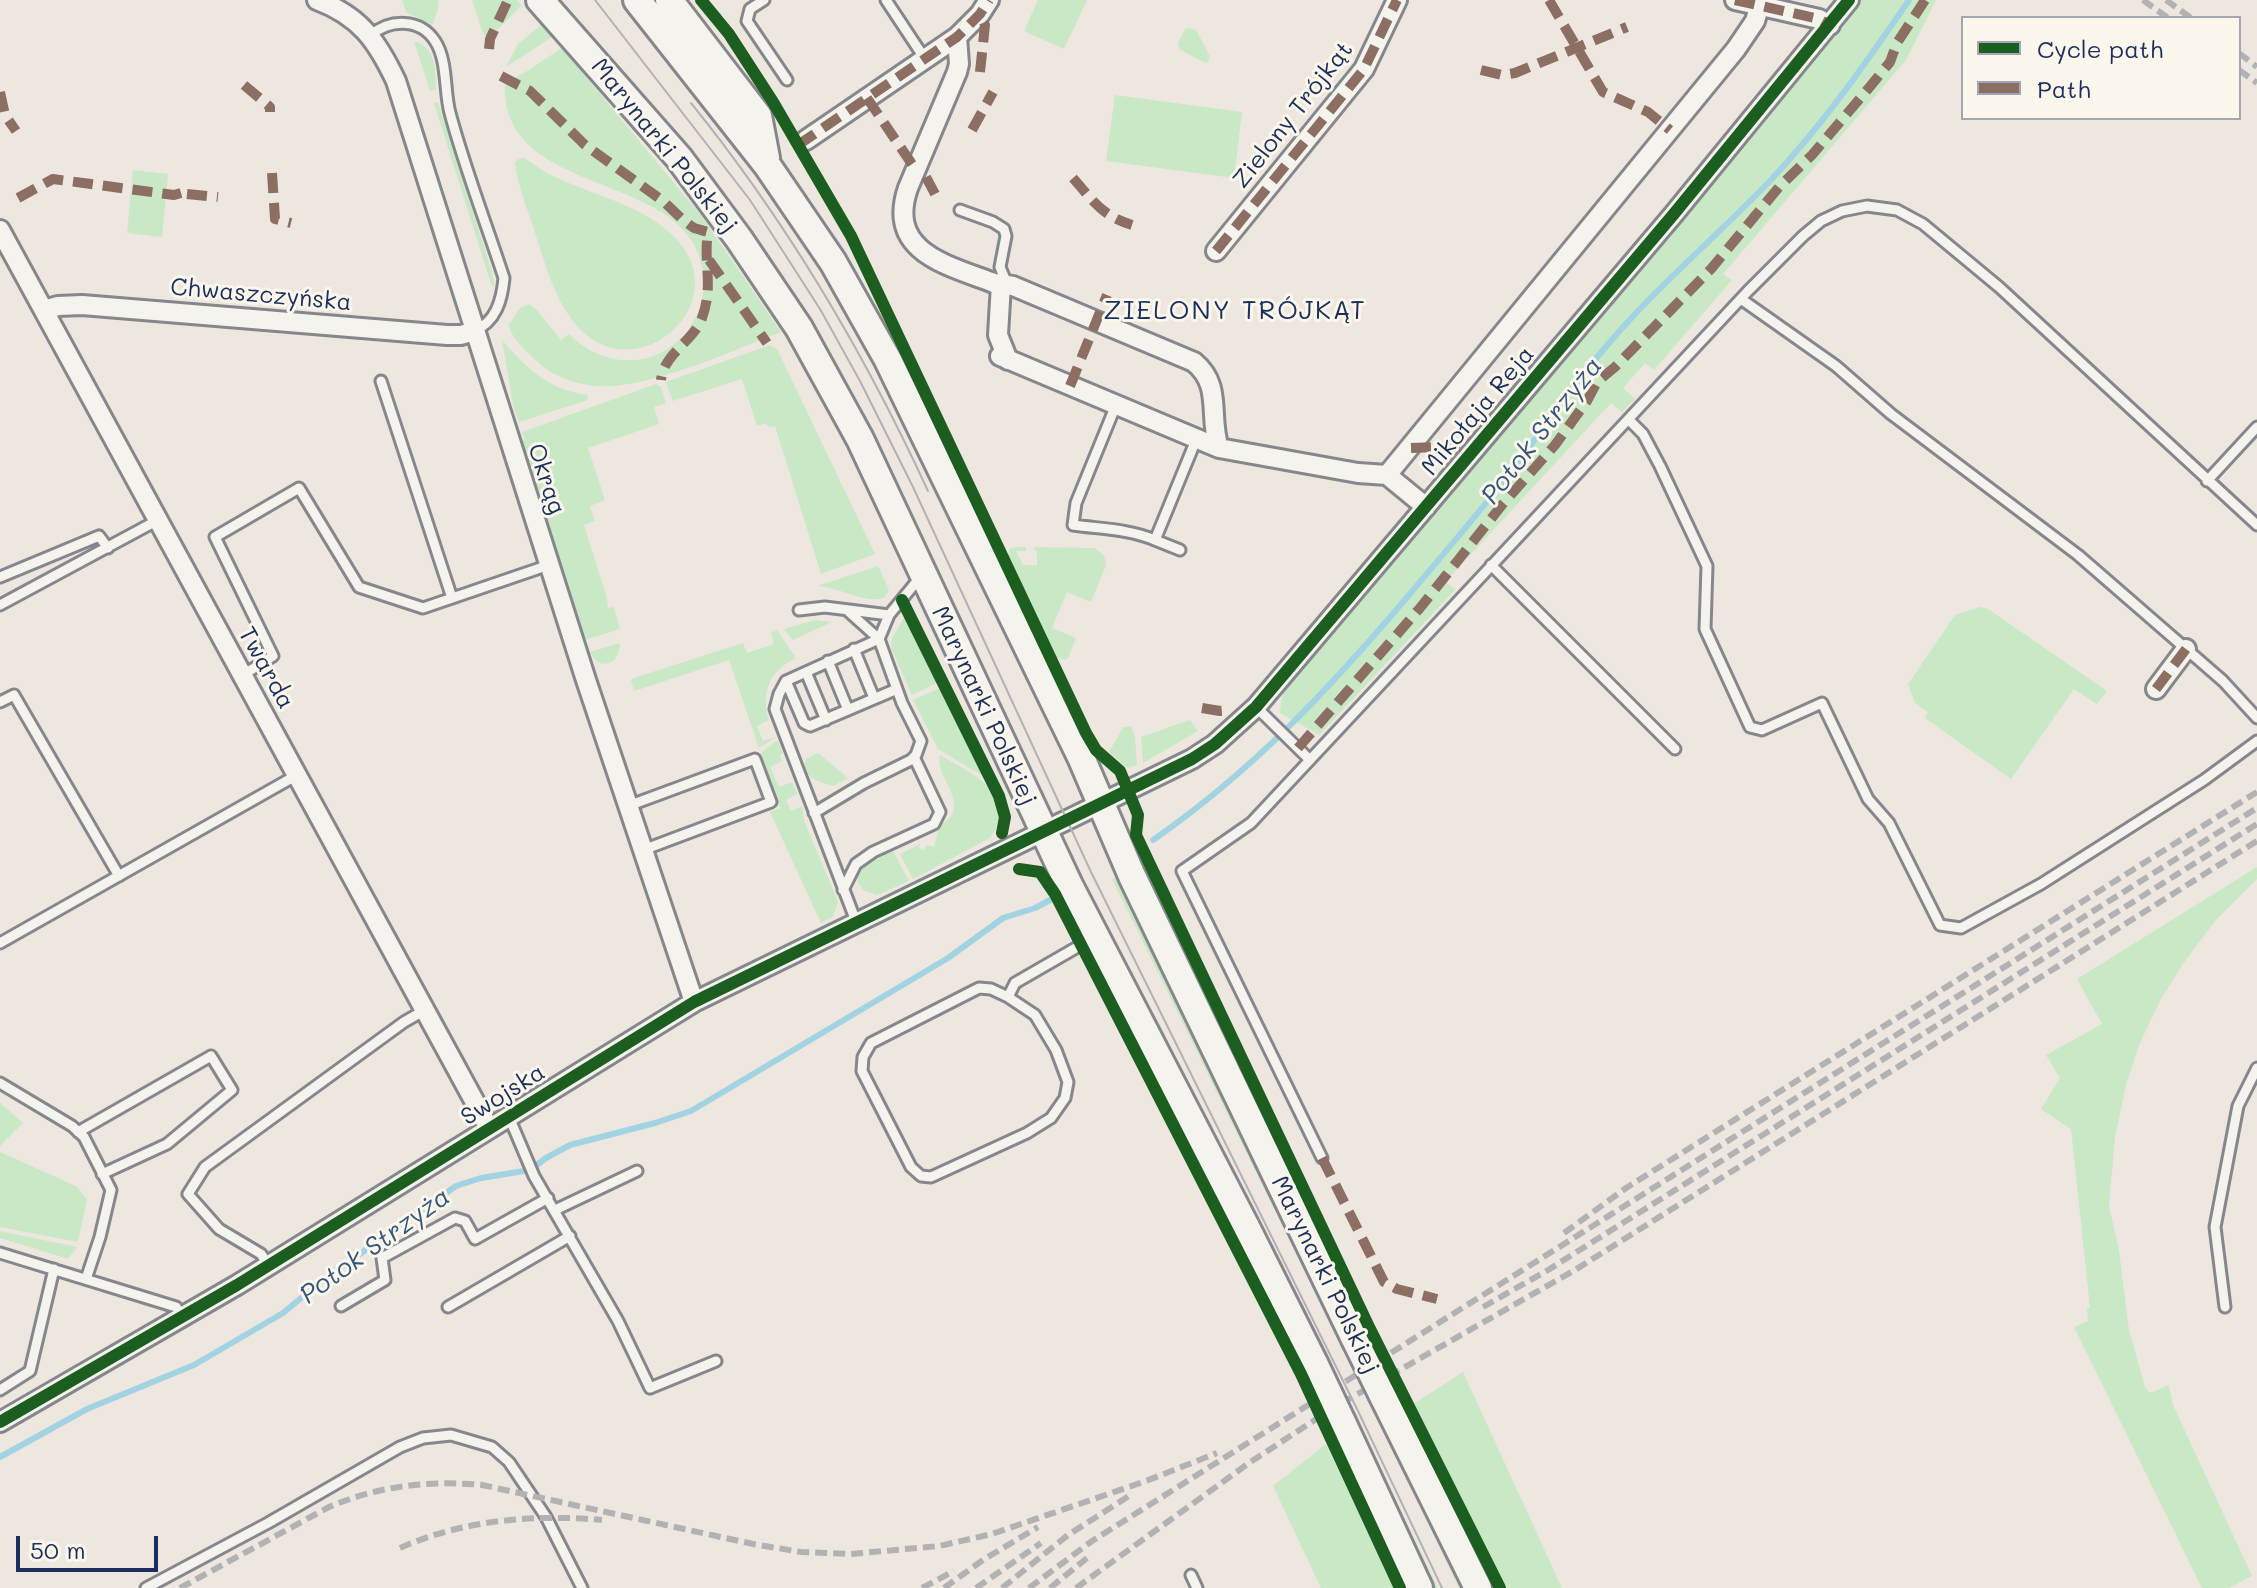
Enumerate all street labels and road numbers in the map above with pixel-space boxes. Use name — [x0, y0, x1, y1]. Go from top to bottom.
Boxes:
street label: Zielony Trójkąt — [1227, 36, 1359, 194]
street label: Marynarki Polskiej — [585, 53, 743, 239]
street label: Chwaszczyńska — [169, 273, 353, 317]
street label: Mikołaja Reja — [1416, 341, 1540, 481]
street label: Okrąg — [521, 440, 571, 518]
street label: Marynarki Polskiej — [925, 602, 1043, 810]
street label: Twarda — [232, 622, 300, 714]
street label: Swojska — [456, 1058, 550, 1132]
street label: Marynarki Polskiej — [1265, 1171, 1385, 1379]

